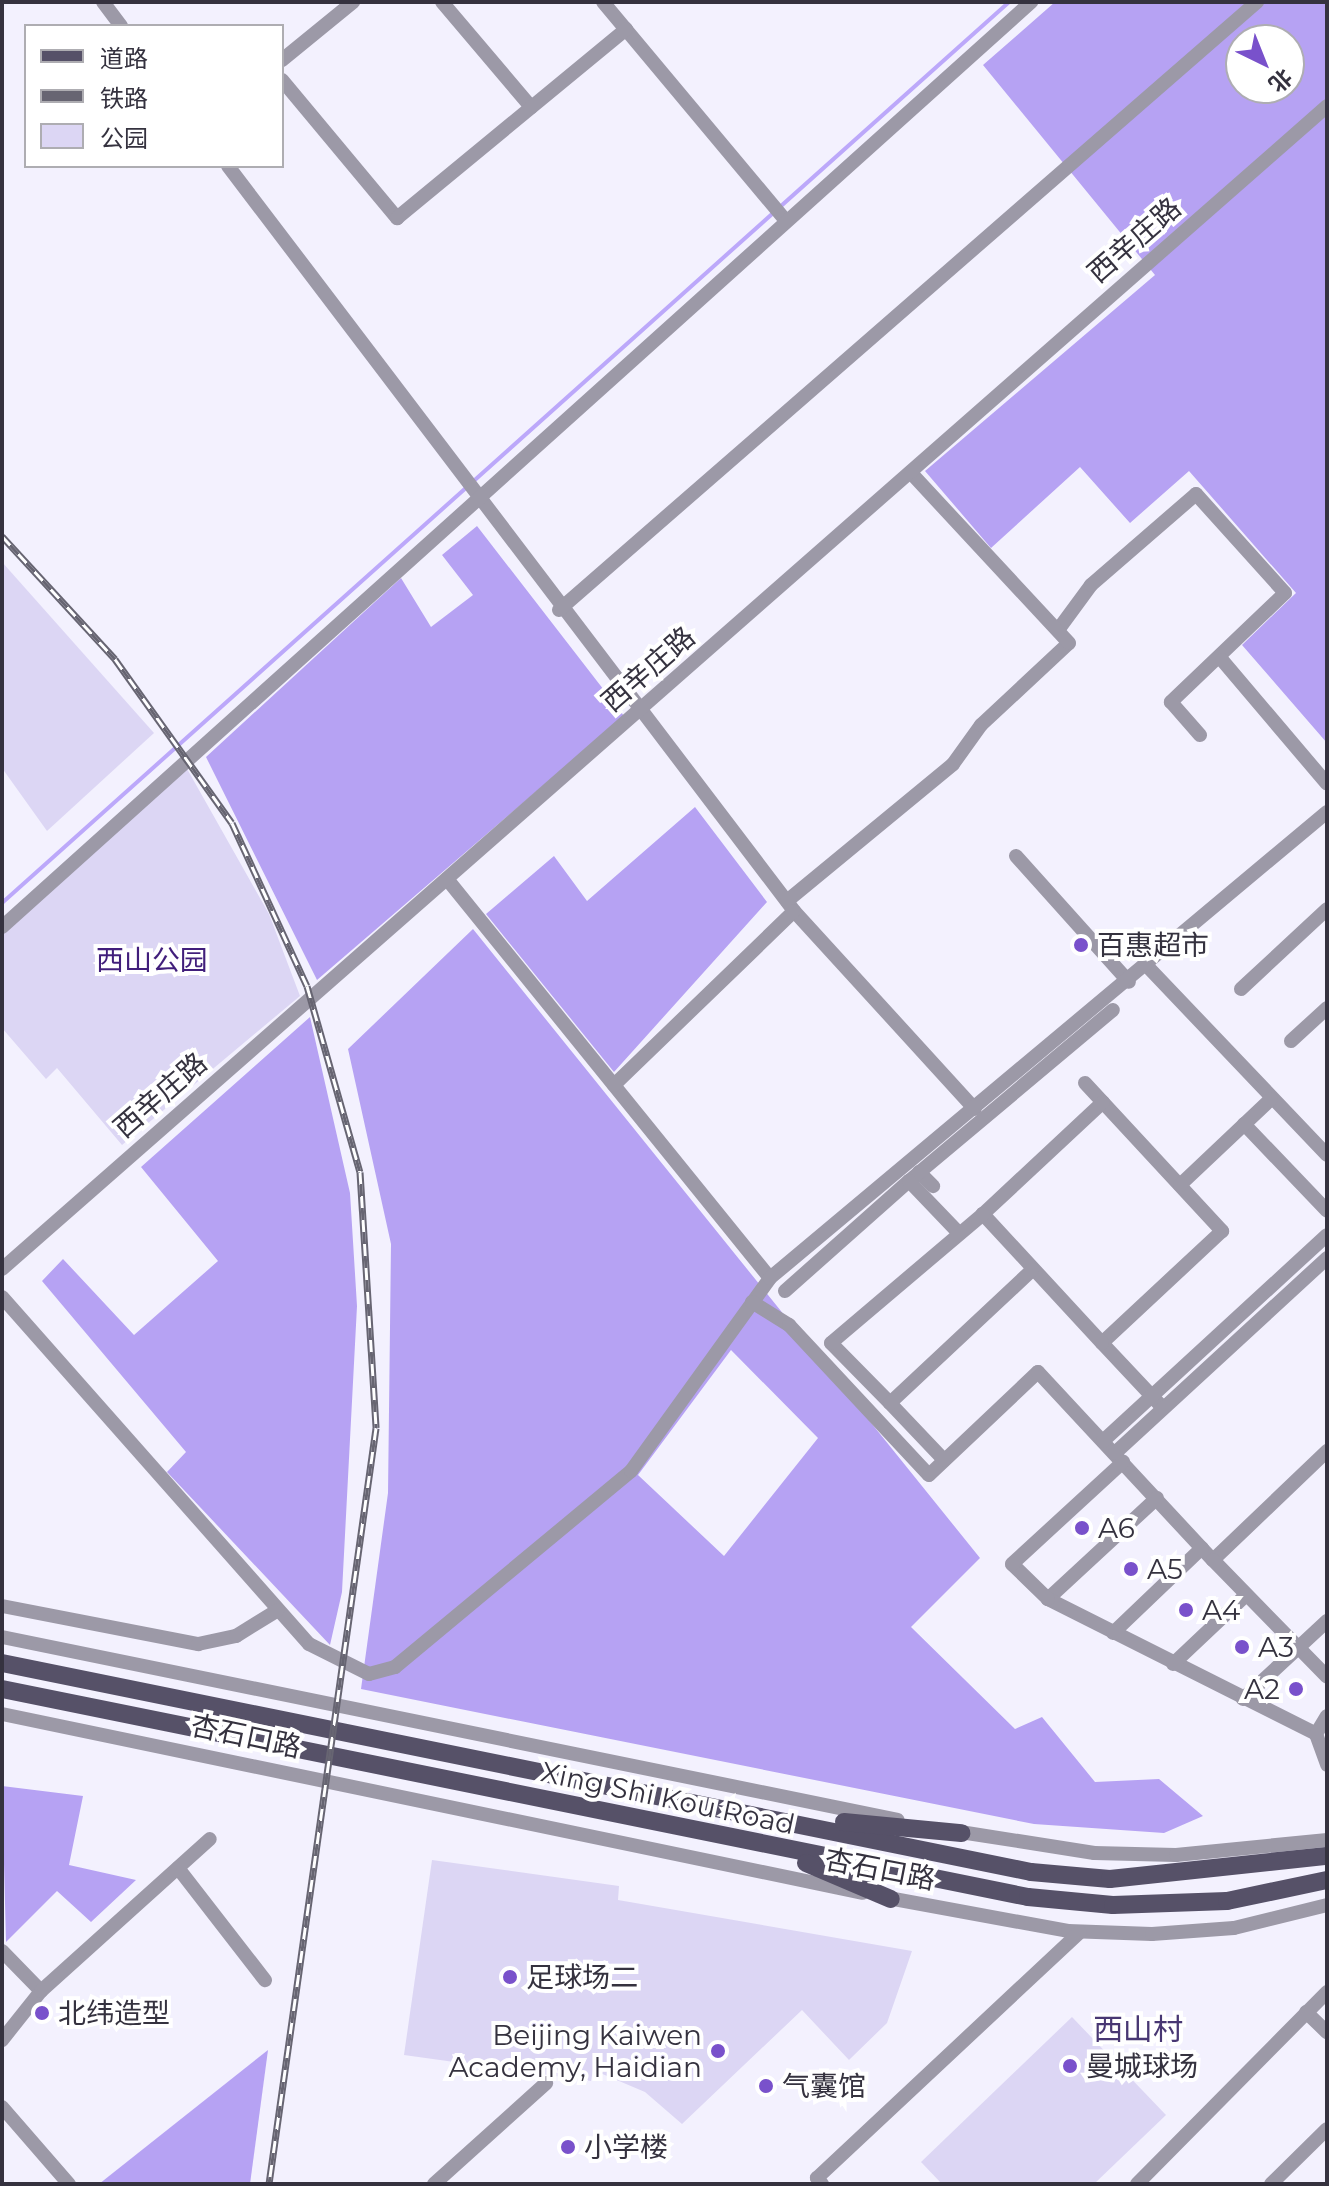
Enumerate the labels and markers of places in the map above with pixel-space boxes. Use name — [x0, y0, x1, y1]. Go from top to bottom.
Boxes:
place label: 百惠超市 — [1097, 928, 1209, 962]
marker: 百惠超市 — [1072, 936, 1090, 954]
place label: A6 — [1098, 1511, 1135, 1545]
marker: A6 — [1073, 1519, 1091, 1537]
place label: A5 — [1147, 1552, 1183, 1586]
marker: A5 — [1122, 1560, 1140, 1578]
place label: A4 — [1202, 1593, 1240, 1627]
marker: A4 — [1177, 1601, 1195, 1619]
place label: A3 — [1258, 1630, 1294, 1664]
marker: A3 — [1233, 1638, 1251, 1656]
place label: A2 — [1244, 1672, 1280, 1706]
marker: A2 — [1287, 1680, 1305, 1698]
place label: 足球场二 — [526, 1960, 638, 1994]
marker: 足球场二 — [501, 1968, 519, 1986]
place label: 北纬造型 — [58, 1996, 170, 2030]
marker: 北纬造型 — [33, 2004, 51, 2022]
place label: Beijing Kaiwen Academy, Haidian — [448, 2018, 702, 2084]
marker: Beijing Kaiwen Academy, Haidian — [709, 2042, 727, 2060]
place label: 曼城球场 — [1086, 2049, 1198, 2083]
marker: 曼城球场 — [1061, 2057, 1079, 2075]
place label: 气囊馆 — [782, 2069, 866, 2103]
marker: 气囊馆 — [757, 2077, 775, 2095]
place label: 小学楼 — [584, 2130, 668, 2164]
marker: 小学楼 — [559, 2138, 577, 2156]

